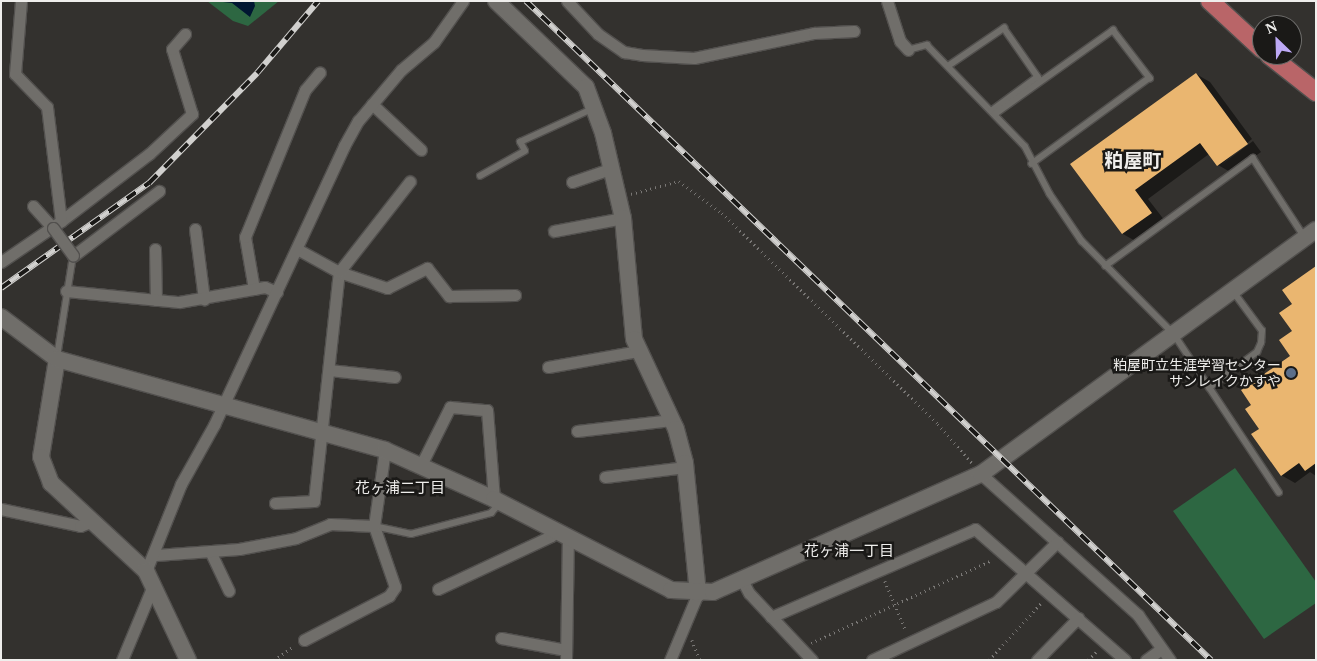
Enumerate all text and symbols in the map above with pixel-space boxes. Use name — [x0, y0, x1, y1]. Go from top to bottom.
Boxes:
north arrow — [1252, 15, 1302, 65]
text: N — [1262, 16, 1280, 38]
district label: 粕屋町 — [1105, 149, 1161, 171]
place label: 粕屋町立生涯学習センター サンレイクかすや — [1113, 357, 1281, 390]
marker: 粕屋町立生涯学習センター サンレイクかすや — [1285, 367, 1297, 379]
district label: 花ヶ浦二丁目 — [355, 479, 445, 497]
district label: 花ヶ浦一丁目 — [804, 542, 894, 560]

